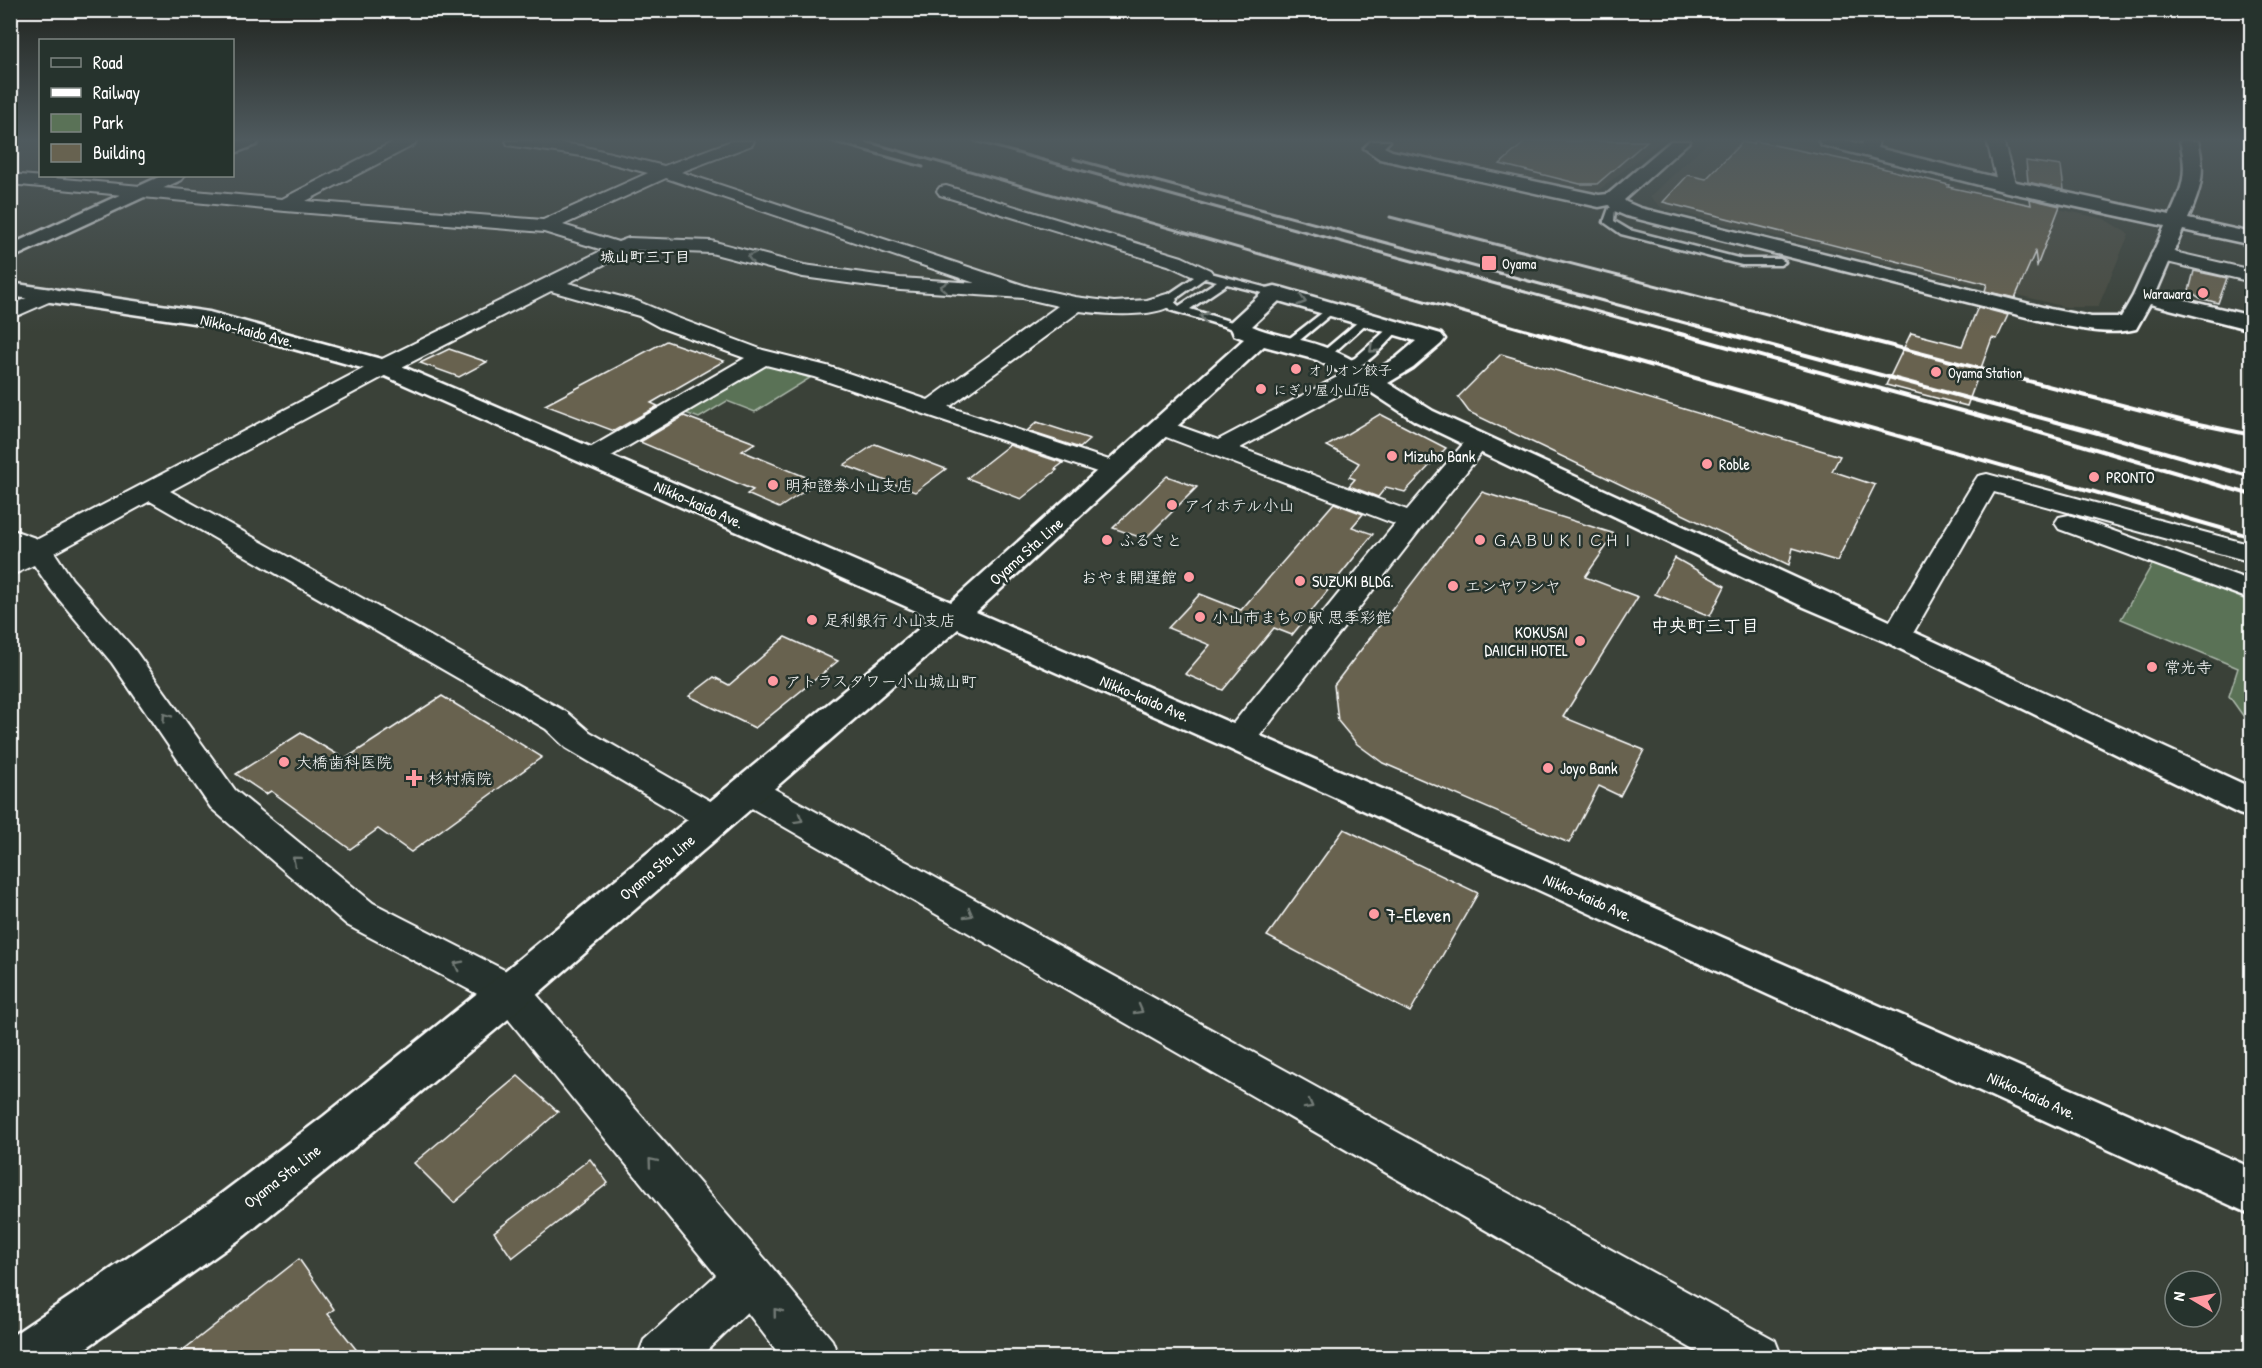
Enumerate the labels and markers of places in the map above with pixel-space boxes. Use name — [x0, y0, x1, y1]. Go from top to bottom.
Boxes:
marker: Oyama — [1480, 254, 1498, 272]
place label: Oyama — [1502, 254, 1537, 274]
place label: Warawara — [2143, 284, 2192, 303]
marker: Warawara — [2196, 286, 2210, 300]
place label: オリオン餃子 — [1308, 360, 1392, 379]
marker: オリオン餃子 — [1289, 362, 1303, 376]
place label: Oyama Station — [1948, 363, 2022, 383]
marker: Oyama Station — [1929, 365, 1943, 379]
place label: にぎり屋小山店 — [1273, 380, 1371, 399]
marker: にぎり屋小山店 — [1254, 382, 1268, 396]
place label: Mizuho Bank — [1404, 445, 1476, 467]
marker: Mizuho Bank — [1385, 449, 1399, 463]
place label: Roble — [1719, 453, 1751, 475]
marker: Roble — [1700, 457, 1714, 471]
place label: PRONTO — [2106, 466, 2155, 488]
marker: PRONTO — [2087, 470, 2101, 484]
place label: 明和證券小山支店 — [785, 474, 913, 496]
marker: 明和證券小山支店 — [766, 478, 780, 492]
place label: アイホテル小山 — [1184, 494, 1294, 516]
marker: アイホテル小山 — [1165, 498, 1179, 512]
place label: ふるさと — [1119, 529, 1182, 551]
place label: ＧＡＢＵＫＩＣＨＩ — [1492, 529, 1636, 551]
marker: ふるさと — [1100, 533, 1114, 547]
marker: ＧＡＢＵＫＩＣＨＩ — [1473, 533, 1487, 547]
place label: おやま開運館 — [1081, 566, 1177, 588]
marker: おやま開運館 — [1182, 570, 1196, 584]
place label: SUZUKI BLDG. — [1312, 570, 1394, 592]
marker: SUZUKI BLDG. — [1293, 574, 1307, 588]
place label: エンヤワンヤ — [1465, 575, 1561, 597]
marker: エンヤワンヤ — [1446, 579, 1460, 593]
place label: 小山市まちの駅 思季彩館 — [1212, 606, 1392, 628]
place label: 足利銀行 小山支店 — [824, 609, 956, 631]
marker: 小山市まちの駅 思季彩館 — [1193, 610, 1207, 624]
marker: 足利銀行 小山支店 — [805, 613, 819, 627]
place label: KOKUSAI DAIICHI HOTEL — [1484, 621, 1568, 661]
marker: KOKUSAI DAIICHI HOTEL — [1573, 634, 1587, 648]
place label: 常光寺 — [2164, 656, 2212, 678]
marker: 常光寺 — [2145, 660, 2159, 674]
place label: アトラスタワー小山城山町 — [785, 670, 977, 692]
marker: アトラスタワー小山城山町 — [766, 674, 780, 688]
place label: 大橋歯科医院 — [296, 751, 392, 773]
marker: 大橋歯科医院 — [277, 755, 291, 769]
place label: Joyo Bank — [1560, 757, 1618, 779]
marker: Joyo Bank — [1541, 761, 1555, 775]
place label: 杉村病院 — [428, 767, 492, 789]
marker: 杉村病院 — [405, 769, 423, 787]
place label: 7-Eleven — [1386, 901, 1451, 928]
marker: 7-Eleven — [1367, 907, 1381, 921]

